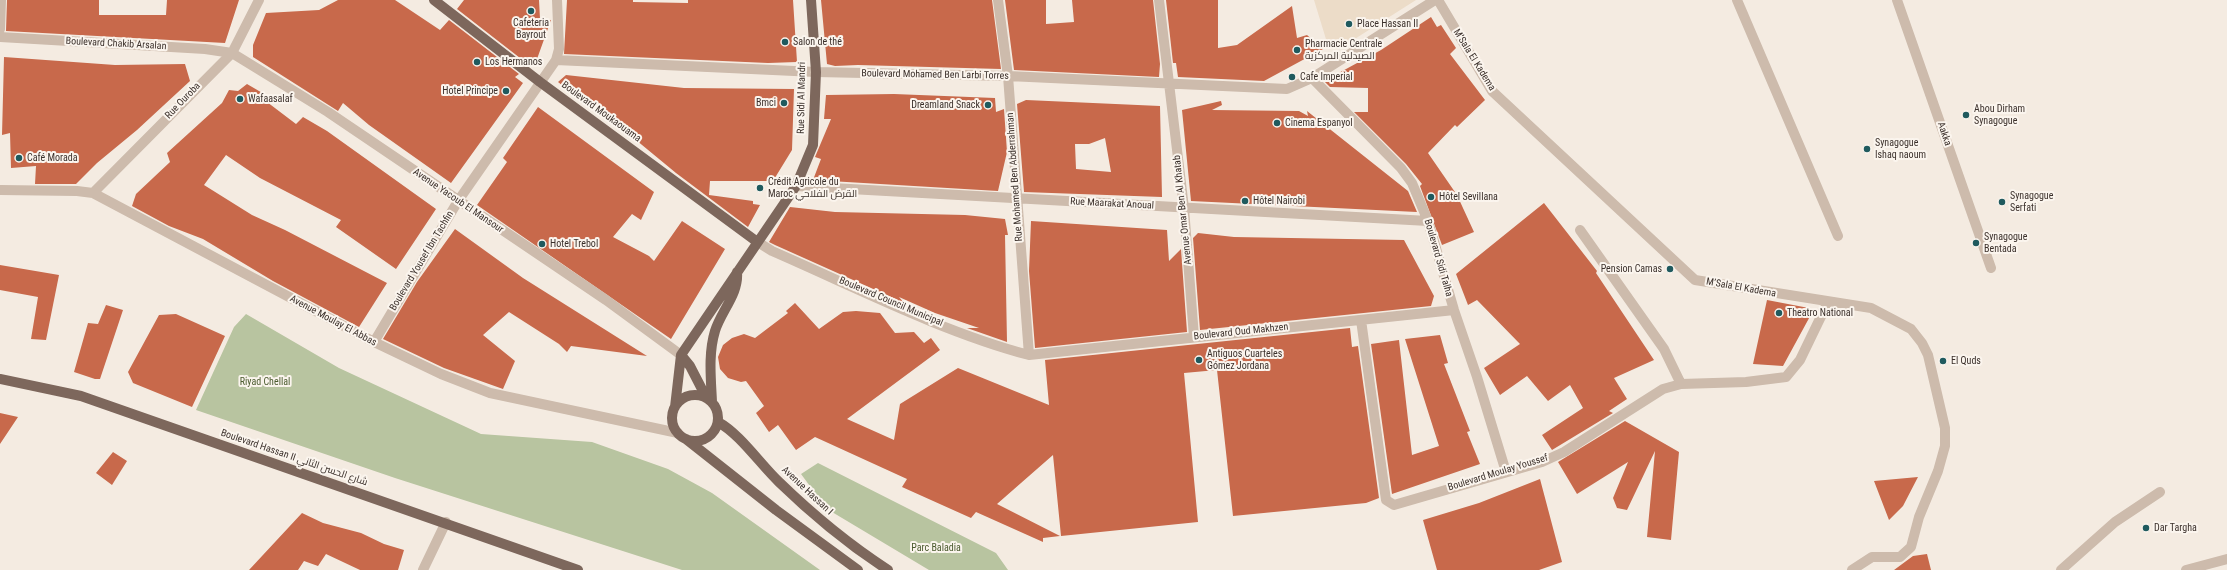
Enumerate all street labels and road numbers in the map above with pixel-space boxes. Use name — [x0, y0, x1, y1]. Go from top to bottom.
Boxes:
street label: M’Sala El Kadema — [1450, 27, 1498, 93]
street label: Boulevard Chakib Arsalan — [65, 35, 167, 53]
street label: Rue Sidi Al Mandri — [795, 62, 809, 134]
street label: Boulevard Mohamed Ben Larbi Torres — [861, 68, 1009, 82]
street label: Boulevard Moukaouama — [559, 79, 643, 145]
street label: Rue Ouroba — [163, 80, 203, 122]
street label: Rue Mohamed Ben Abderrahman — [1005, 112, 1025, 242]
street label: Aakka — [1934, 121, 1954, 147]
street label: Avenue Omar Ben Al Khatab — [1171, 155, 1195, 265]
street label: Avenue Yacoub El Mansour — [410, 166, 506, 236]
street label: Rue Maarakat Anoual — [1070, 196, 1154, 212]
street label: Boulevard Yousef Ibn Tachfin — [387, 209, 457, 313]
street label: Boulevard Sidi Talha — [1421, 218, 1455, 298]
street label: Boulevard Council Municipal — [837, 275, 945, 329]
street label: M’Sala El Kadema — [1705, 276, 1777, 300]
street label: Avenue Moulay El Abbas — [288, 293, 378, 349]
street label: Boulevard Oud Makhzen — [1193, 321, 1289, 343]
street label: Boulevard Hassan II شارع الحسن الثاني — [219, 427, 369, 489]
street label: Boulevard Moulay Youssef — [1446, 452, 1550, 494]
street label: Avenue Hassan I — [779, 464, 835, 518]

